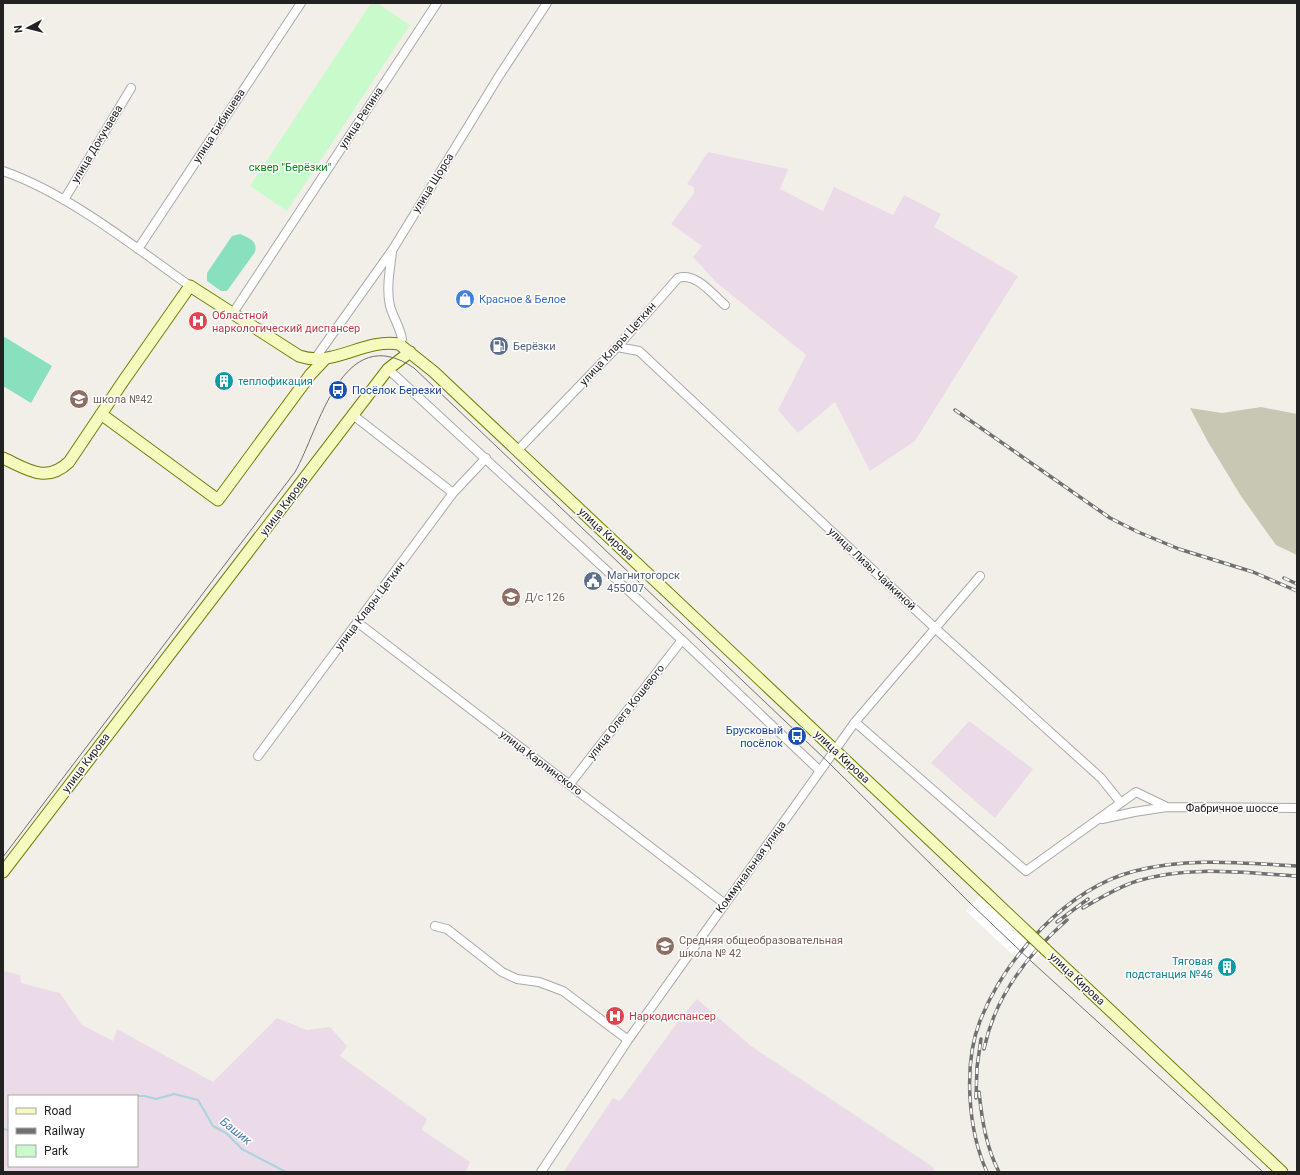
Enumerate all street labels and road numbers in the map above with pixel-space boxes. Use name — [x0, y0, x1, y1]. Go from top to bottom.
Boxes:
street label: улица Репина — [336, 85, 386, 151]
street label: улица Бибишева — [190, 87, 248, 165]
street label: улица Докучаева — [69, 103, 125, 185]
street label: улица Щорса — [410, 151, 456, 215]
street label: улица Клары Цеткин — [577, 300, 659, 388]
street label: улица Кирова — [257, 474, 311, 538]
street label: улица Кирова — [576, 505, 636, 563]
street label: улица Лизы Чайкиной — [825, 525, 919, 613]
street label: улица Клары Цеткин — [332, 559, 408, 653]
street label: улица Олега Кошевого — [585, 662, 667, 762]
street label: улица Карпинского — [497, 728, 585, 798]
street label: улица Кирова — [812, 728, 872, 786]
street label: улица Кирова — [59, 731, 113, 795]
street label: Фабричное шоссе — [1186, 802, 1279, 815]
street label: Коммунальная улица — [713, 818, 789, 916]
street label: улица Кирова — [1047, 950, 1107, 1008]

